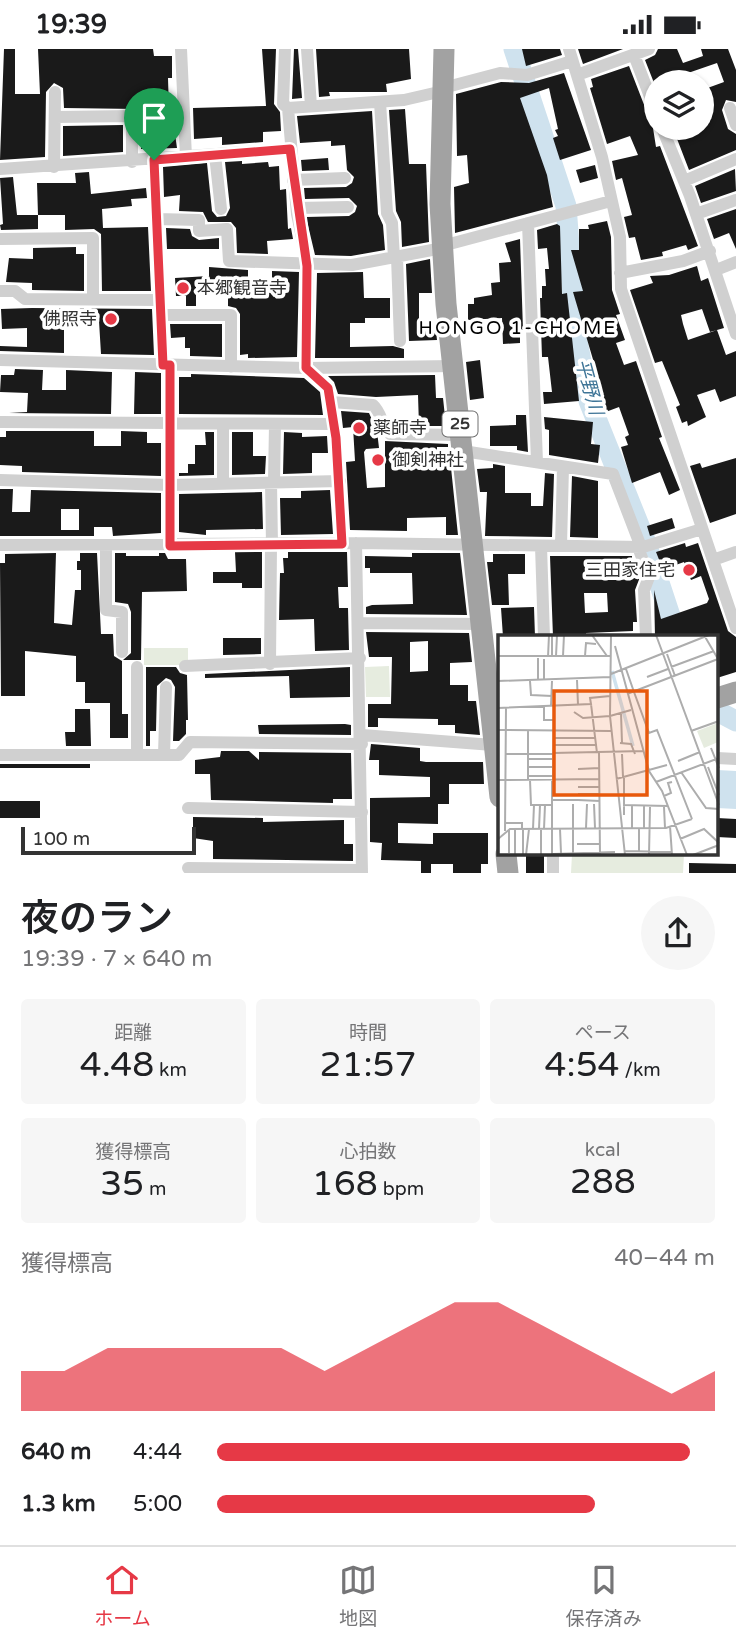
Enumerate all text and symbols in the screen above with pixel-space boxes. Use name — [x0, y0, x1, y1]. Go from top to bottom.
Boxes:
text: 19:39 — [35, 9, 107, 40]
map controls — [644, 70, 714, 140]
button: layers — [644, 70, 714, 140]
pin — [124, 88, 184, 160]
icon: arrive — [135, 99, 173, 137]
place label: 本郷観音寺 — [197, 277, 287, 299]
marker: 本郷観音寺 — [175, 280, 191, 296]
place label: 佛照寺 — [43, 308, 97, 330]
marker: 佛照寺 — [103, 311, 119, 327]
district label: HONGO 1-CHOME — [419, 317, 617, 339]
water label: 平野川 — [571, 357, 608, 419]
road number: 25 — [442, 411, 477, 437]
place label: 薬師寺 — [373, 417, 427, 439]
marker: 薬師寺 — [351, 420, 367, 436]
place label: 御剣神社 — [392, 449, 464, 471]
marker: 御剣神社 — [370, 452, 386, 468]
place label: 三田家住宅 — [585, 559, 675, 581]
marker: 三田家住宅 — [681, 562, 697, 578]
inset map — [498, 635, 718, 855]
scale bar — [21, 824, 196, 856]
text: 100 m — [32, 828, 90, 850]
text: 夜のラン — [21, 896, 173, 942]
button: share — [641, 896, 715, 970]
text: 19:39 · 7 × 640 m — [21, 945, 212, 973]
text: 距離 — [114, 1022, 152, 1044]
text: 時間 — [349, 1022, 387, 1044]
text: ペース — [575, 1022, 631, 1044]
text: 4.48 — [80, 1044, 154, 1086]
text: 21:57 — [319, 1044, 417, 1086]
text: 4:54 — [545, 1044, 620, 1086]
text: km — [154, 1059, 187, 1081]
text: /km — [620, 1059, 661, 1081]
text: kcal — [585, 1139, 621, 1161]
text: 獲得標高 — [95, 1141, 171, 1163]
text: 心拍数 — [339, 1141, 397, 1163]
text: 288 — [570, 1161, 636, 1203]
text: 35 — [100, 1163, 144, 1205]
text: 168 — [312, 1163, 378, 1205]
text: m — [144, 1178, 167, 1200]
text: bpm — [378, 1178, 424, 1200]
text: 40–44 m — [614, 1244, 715, 1272]
text: 獲得標高 — [21, 1250, 113, 1278]
text: 640 m — [21, 1438, 91, 1466]
text: 4:44 — [133, 1438, 182, 1466]
text: 1.3 km — [21, 1490, 96, 1518]
text: 5:00 — [133, 1490, 182, 1518]
tab: ホーム — [94, 1561, 151, 1630]
tab: 地図 — [339, 1561, 377, 1630]
tab: 保存済み — [566, 1561, 642, 1630]

